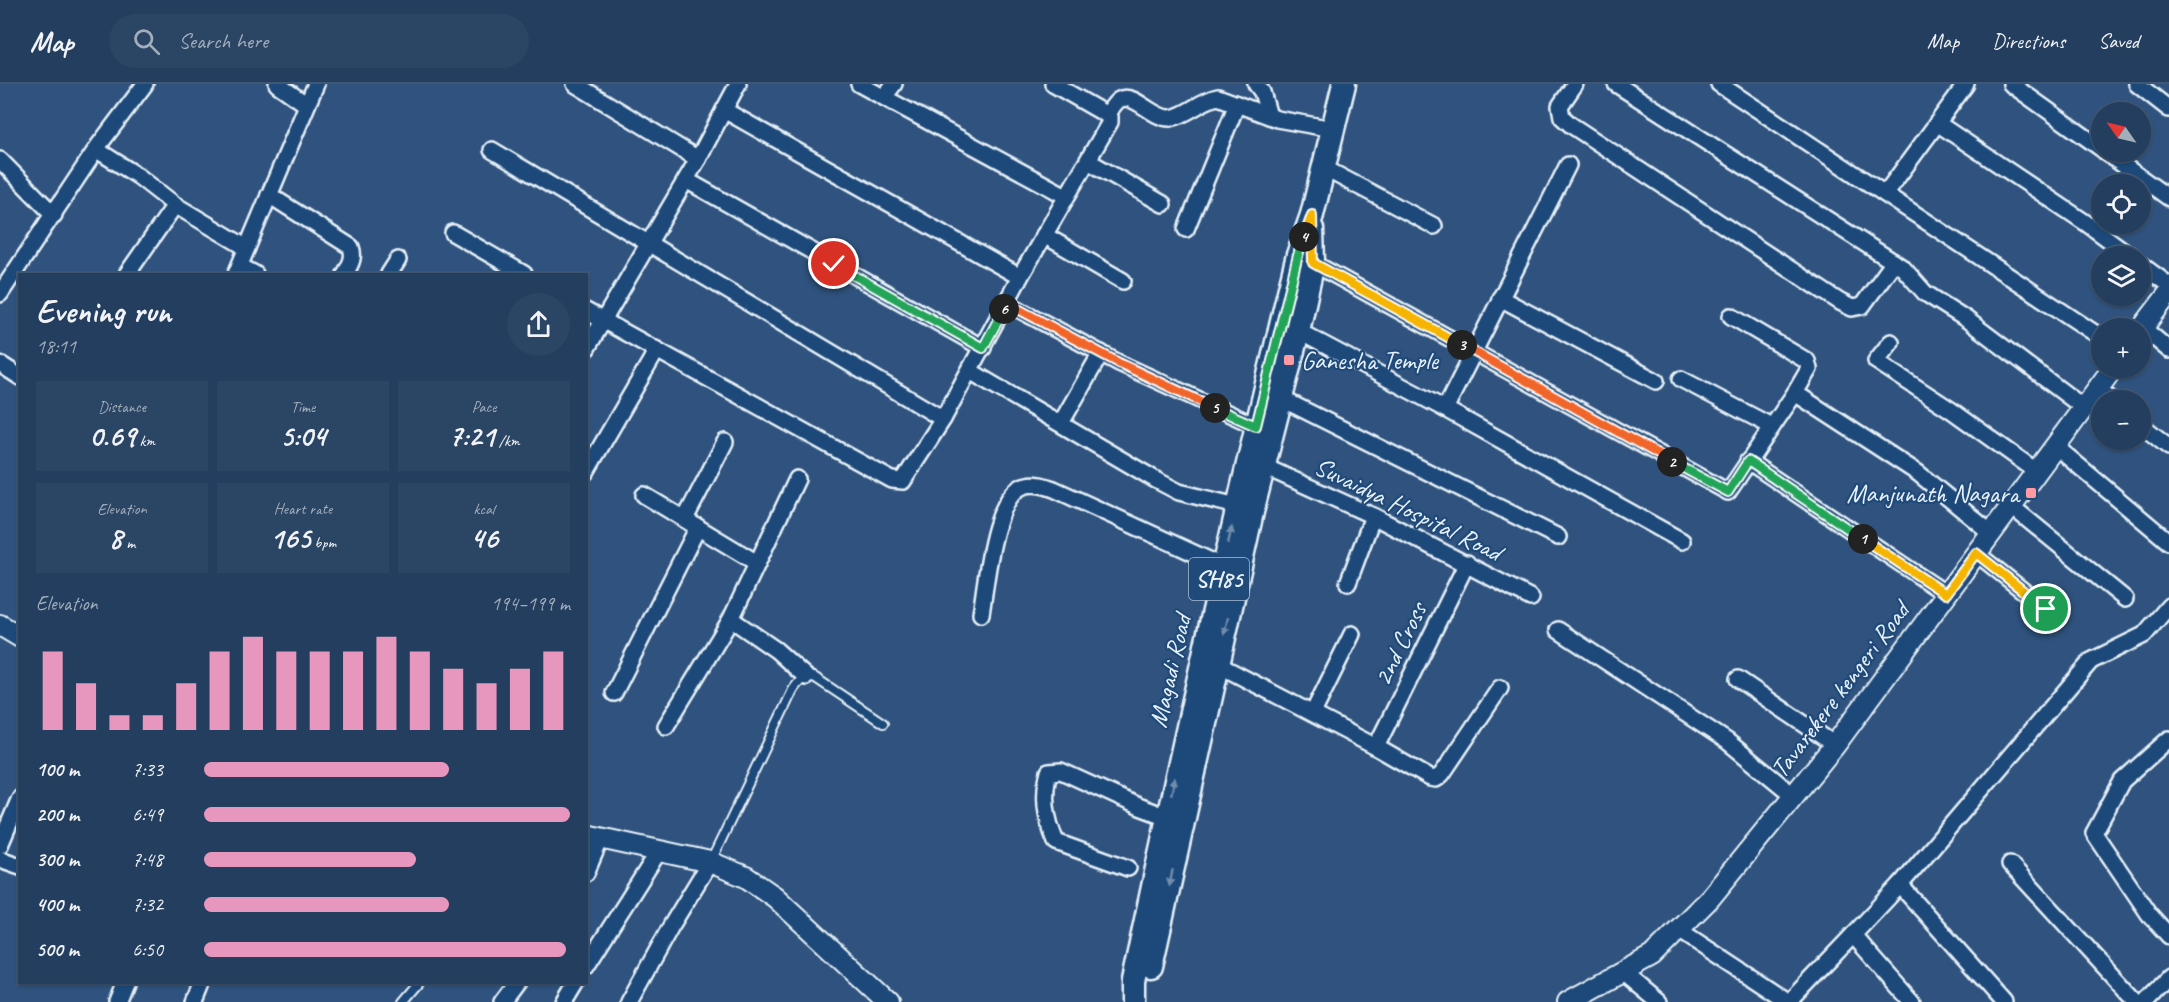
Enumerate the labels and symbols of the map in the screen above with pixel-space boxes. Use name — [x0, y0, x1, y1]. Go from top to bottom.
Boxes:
north arrow — [2091, 102, 2151, 162]
pin: 4 — [1289, 222, 1319, 252]
pin — [808, 238, 859, 289]
pin: 6 — [989, 294, 1019, 324]
pin: 3 — [1447, 330, 1477, 360]
place label: Ganesha Temple — [1301, 344, 1440, 377]
marker: Ganesha Temple — [1282, 353, 1296, 367]
pin: 5 — [1200, 393, 1230, 423]
pin: 2 — [1657, 447, 1687, 477]
street label: Suvaidya Hospital Road — [1309, 449, 1510, 570]
place label: Manjunath Nagara — [1847, 477, 2021, 510]
marker: Manjunath Nagara — [2024, 486, 2038, 500]
pin: 1 — [1848, 524, 1878, 554]
one-way arrow — [1225, 525, 1235, 544]
road number: SH85 — [1189, 558, 1249, 600]
pin — [2020, 583, 2071, 634]
street label: Tavarekere kengeri Road — [1763, 593, 1919, 784]
street label: 2nd Cross — [1366, 595, 1435, 691]
street label: Magadi Road — [1141, 608, 1200, 731]
one-way arrow — [1221, 617, 1230, 636]
one-way arrow — [1169, 777, 1179, 796]
one-way arrow — [1165, 869, 1175, 887]

